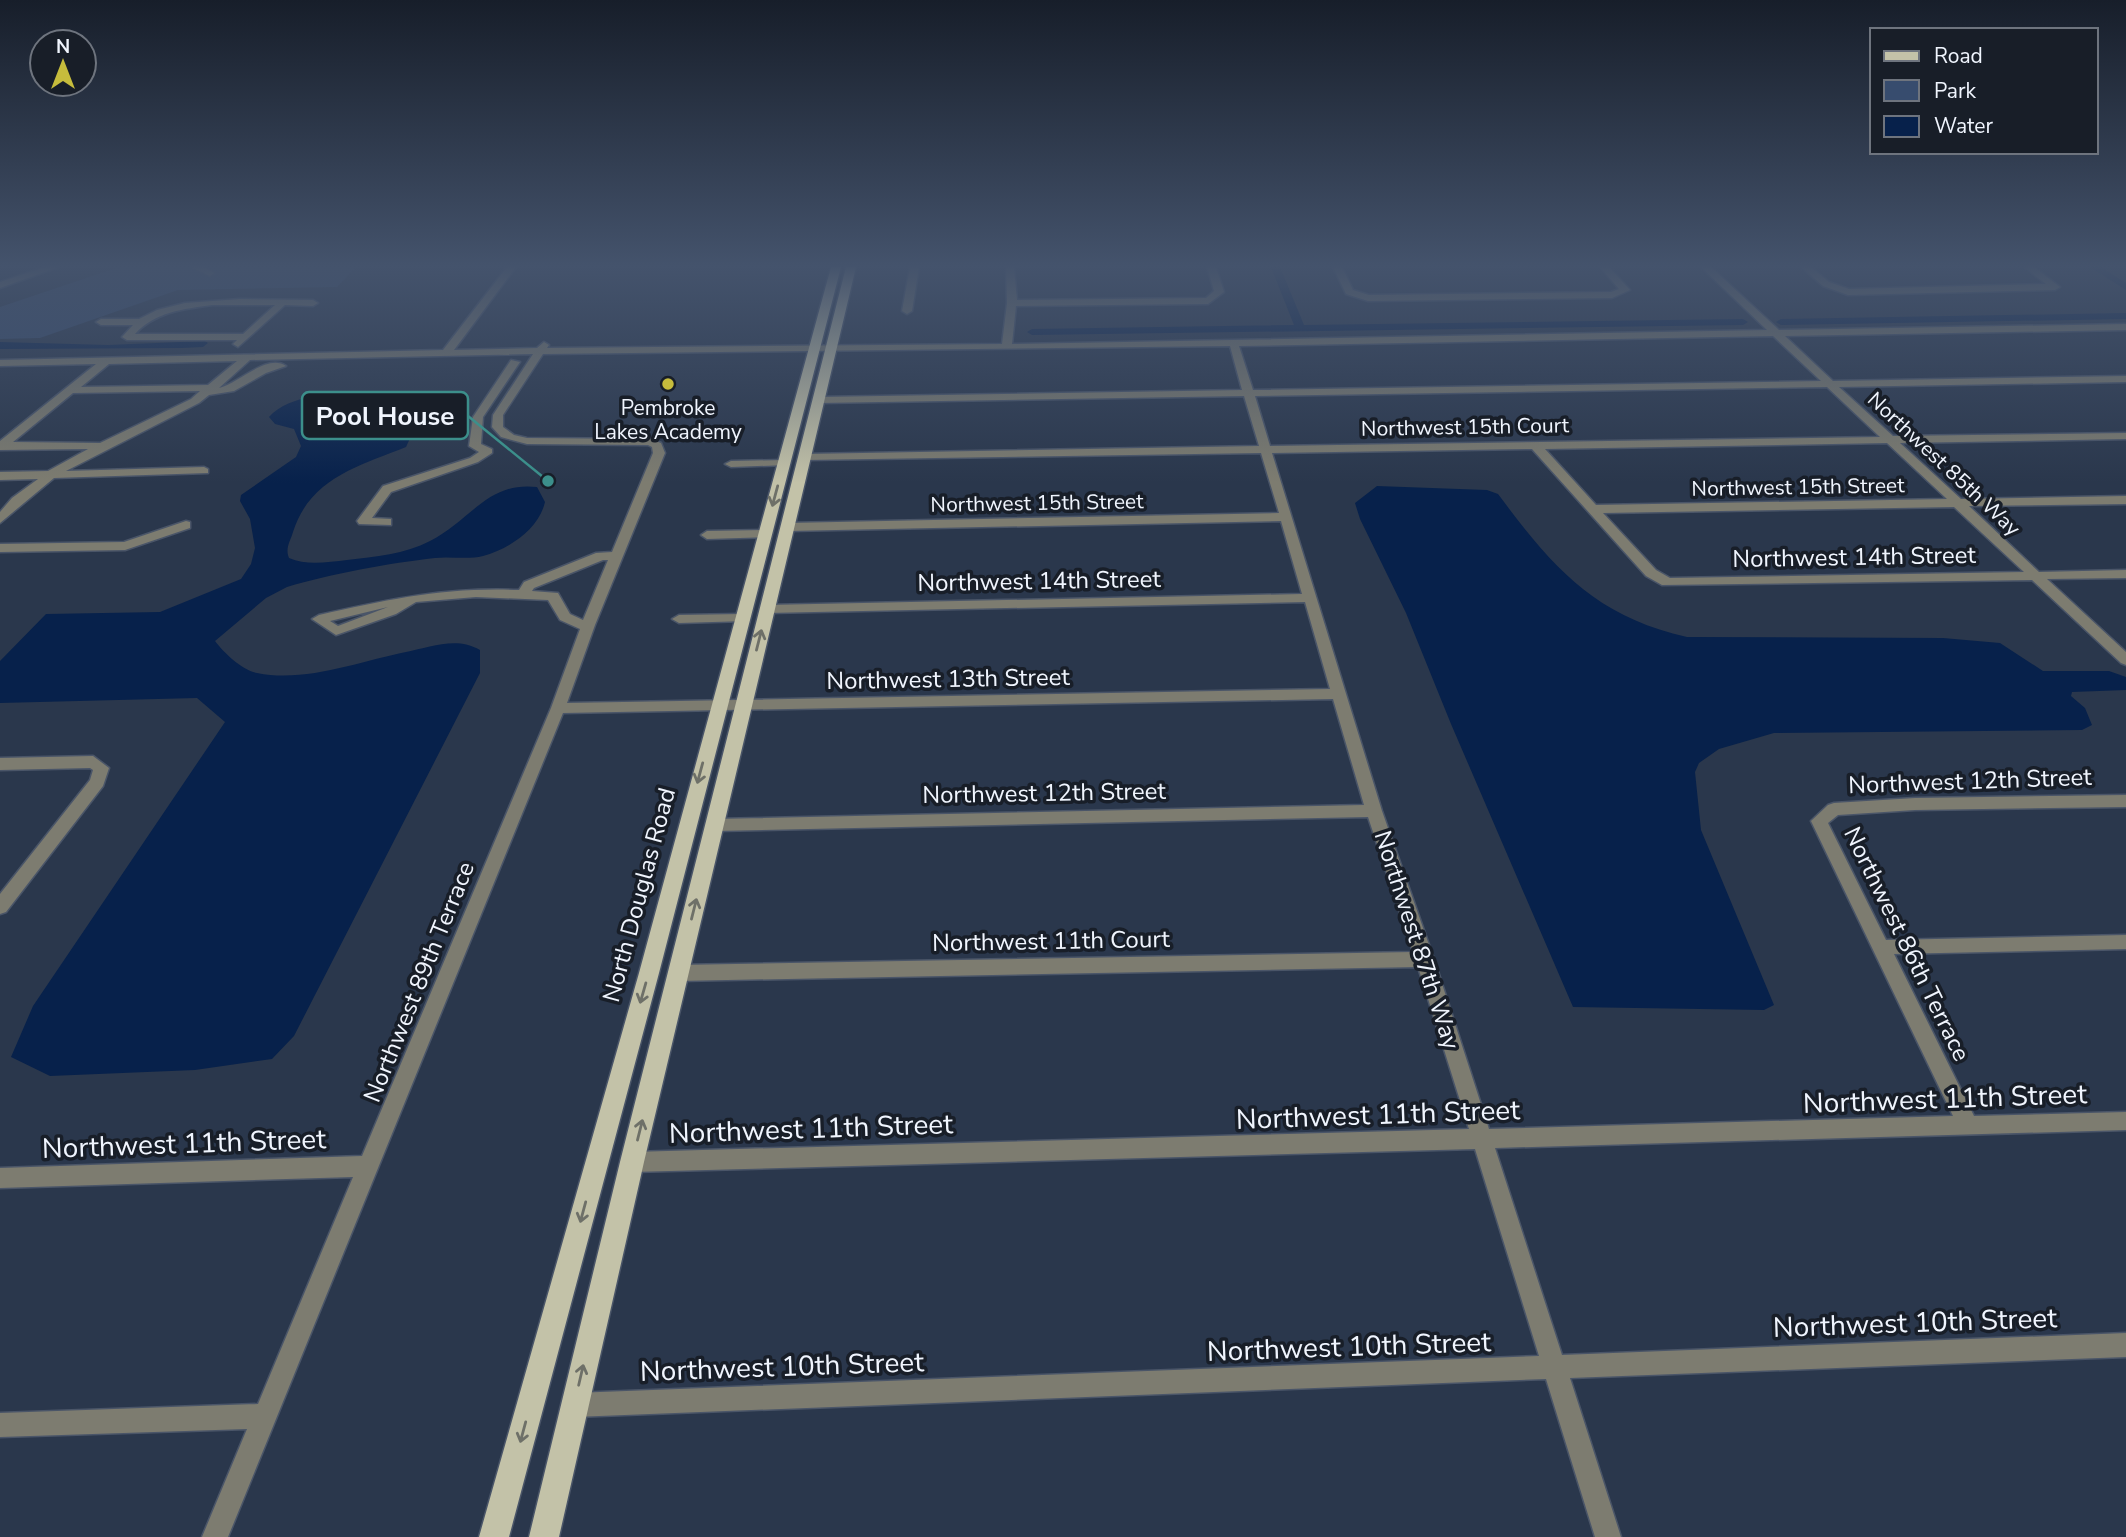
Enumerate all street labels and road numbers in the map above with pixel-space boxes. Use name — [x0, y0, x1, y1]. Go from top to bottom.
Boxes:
street label: Northwest 85th Way — [1861, 386, 2027, 542]
street label: Northwest 15th Court — [1361, 411, 1570, 443]
street label: Northwest 15th Street — [1691, 471, 1905, 503]
street label: Northwest 15th Street — [930, 487, 1144, 519]
street label: Northwest 14th Street — [1732, 539, 1977, 575]
street label: Northwest 14th Street — [917, 563, 1162, 599]
street label: Northwest 13th Street — [826, 661, 1071, 697]
street label: Northwest 12th Street — [1848, 761, 2093, 801]
street label: Northwest 12th Street — [922, 775, 1167, 811]
street label: North Douglas Road — [595, 784, 683, 1006]
street label: Northwest 86th Terrace — [1836, 822, 1978, 1066]
street label: Northwest 87th Way — [1367, 827, 1468, 1054]
street label: Northwest 89th Terrace — [356, 857, 482, 1107]
street label: Northwest 11th Court — [932, 923, 1171, 959]
street label: Northwest 11th Street — [1802, 1075, 2088, 1123]
street label: Northwest 11th Street — [1235, 1091, 1521, 1139]
street label: Northwest 11th Street — [668, 1105, 954, 1153]
street label: Northwest 11th Street — [41, 1120, 327, 1168]
street label: Northwest 10th Street — [1772, 1299, 2058, 1347]
street label: Northwest 10th Street — [1206, 1323, 1492, 1371]
street label: Northwest 10th Street — [639, 1343, 925, 1391]

